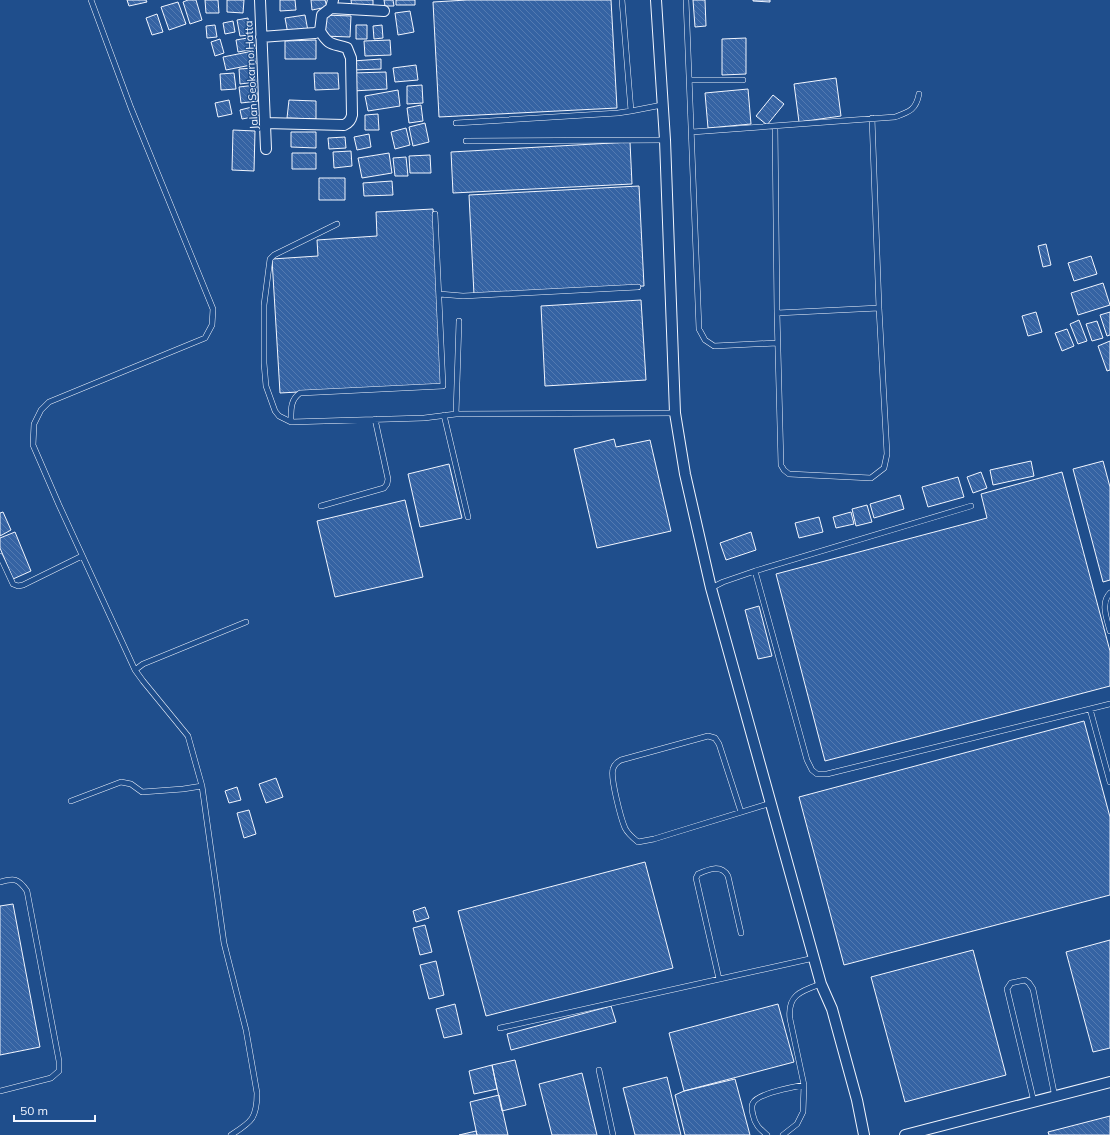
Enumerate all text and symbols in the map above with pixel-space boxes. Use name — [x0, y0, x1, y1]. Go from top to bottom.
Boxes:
street label: Jalan Seokarno Hatta — [241, 20, 261, 130]
scale bar — [14, 1097, 95, 1123]
text: 50 m — [20, 1103, 48, 1118]

